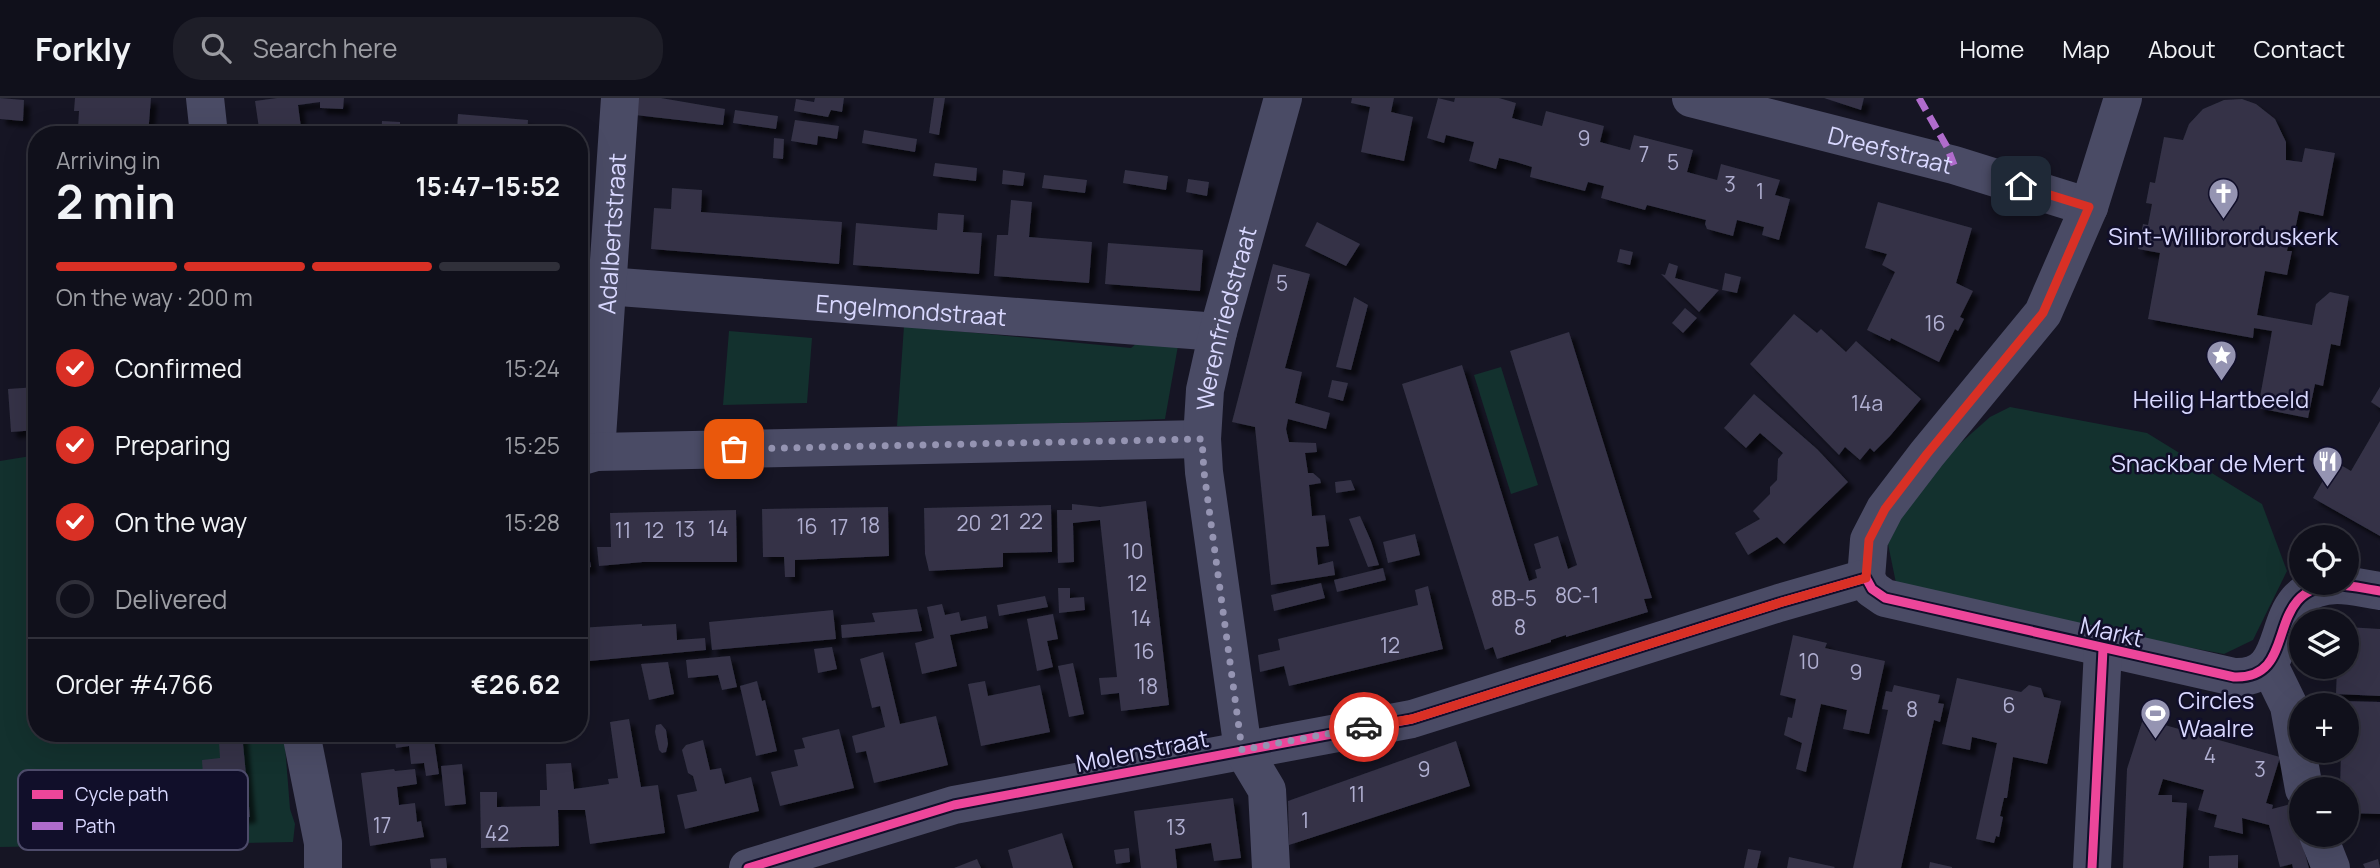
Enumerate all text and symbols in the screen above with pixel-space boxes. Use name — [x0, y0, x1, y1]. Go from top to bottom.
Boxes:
search box — [173, 17, 663, 80]
text: Forkly — [35, 26, 131, 71]
icon: search — [197, 29, 235, 67]
text: Search here — [253, 30, 397, 66]
text: Home — [1959, 32, 2024, 65]
text: Map — [2062, 32, 2110, 65]
text: About — [2148, 32, 2216, 65]
text: Contact — [2254, 32, 2345, 65]
street label: Dreefstraat — [1825, 117, 1957, 181]
house number: 9 — [1577, 124, 1591, 152]
house number: 7 — [1639, 140, 1649, 168]
text: Arriving in — [56, 144, 161, 176]
house number: 5 — [1667, 148, 1679, 176]
street label: Adalbertstraat — [589, 152, 633, 315]
pin — [1991, 156, 2051, 216]
icon: home — [2002, 167, 2040, 205]
text: 15:47–15:52 — [415, 168, 560, 204]
text: 2 min — [56, 170, 176, 233]
house number: 3 — [1724, 170, 1736, 198]
church icon: Sint-Willibrorduskerk — [2206, 176, 2240, 220]
house number: 1 — [1756, 177, 1764, 205]
place label: Sint-Willibrorduskerk — [2108, 219, 2339, 252]
street label: Werenfriedstraat — [1187, 222, 1263, 411]
house number: 5 — [1276, 269, 1288, 297]
text: On the way · 200 m — [56, 281, 253, 313]
street label: Engelmondstraat — [814, 285, 1008, 333]
house number: 16 — [1924, 309, 1946, 337]
place icon: Heilig Hartbeeld — [2204, 339, 2238, 383]
icon: check — [56, 349, 94, 387]
text: Confirmed — [115, 350, 242, 386]
text: 15:24 — [505, 352, 560, 384]
place label: Heilig Hartbeeld — [2133, 382, 2309, 415]
house number: 14a — [1851, 389, 1883, 417]
pin — [704, 419, 764, 479]
icon: check — [56, 426, 94, 464]
text: Preparing — [115, 427, 231, 463]
text: 15:25 — [504, 429, 560, 461]
icon: bag — [715, 430, 753, 468]
restaurant icon: Snackbar de Mert — [2311, 445, 2345, 489]
place label: Snackbar de Mert — [2111, 446, 2305, 479]
icon: check — [56, 503, 94, 541]
text: On the way — [115, 504, 247, 540]
text: 15:28 — [504, 506, 560, 538]
house number: 22 — [1019, 507, 1043, 535]
house number: 21 — [990, 508, 1010, 536]
house number: 20 — [957, 509, 981, 537]
house number: 18 — [860, 511, 880, 539]
house number: 16 — [796, 512, 818, 540]
house number: 17 — [830, 513, 848, 541]
house number: 14 — [708, 514, 728, 542]
house number: 13 — [675, 515, 695, 543]
house number: 11 — [615, 516, 631, 544]
house number: 12 — [644, 516, 664, 544]
map controls — [2289, 525, 2359, 847]
button: locate — [2289, 525, 2359, 595]
house number: 10 — [1123, 537, 1144, 565]
house number: 12 — [1127, 569, 1147, 597]
text: Delivered — [115, 581, 227, 617]
house number: 8C-1 — [1555, 581, 1599, 609]
house number: 8B-5 — [1491, 584, 1537, 612]
house number: 14 — [1131, 604, 1151, 632]
street label: Markt — [2077, 608, 2147, 654]
button: layers — [2289, 609, 2359, 679]
house number: 8 — [1514, 613, 1526, 641]
house number: 12 — [1380, 631, 1400, 659]
house number: 16 — [1133, 637, 1155, 665]
house number: 10 — [1799, 647, 1820, 675]
house number: 9 — [1849, 658, 1863, 686]
text: Order #4766 — [56, 666, 214, 702]
text: €26.62 — [471, 666, 560, 702]
house number: 18 — [1138, 672, 1158, 700]
place label: Circles Waalre — [2178, 683, 2254, 744]
house number: 6 — [2002, 691, 2016, 719]
courier — [1329, 692, 1399, 762]
button: + — [2289, 693, 2359, 763]
house number: 8 — [1906, 695, 1918, 723]
sports icon: Circles Waalre — [2138, 696, 2172, 740]
icon: car — [1345, 708, 1383, 746]
street label: Molenstraat — [1073, 721, 1211, 779]
house number: 4 — [2204, 741, 2216, 769]
house number: 9 — [1417, 755, 1431, 783]
house number: 3 — [2254, 755, 2266, 783]
legend — [18, 770, 248, 850]
button: − — [2289, 777, 2359, 847]
house number: 11 — [1349, 780, 1365, 808]
text: Cycle path — [75, 781, 169, 807]
house number: 1 — [1301, 806, 1309, 834]
house number: 17 — [373, 811, 391, 839]
text: Path — [75, 813, 115, 839]
house number: 13 — [1166, 813, 1186, 841]
house number: 42 — [485, 819, 509, 847]

